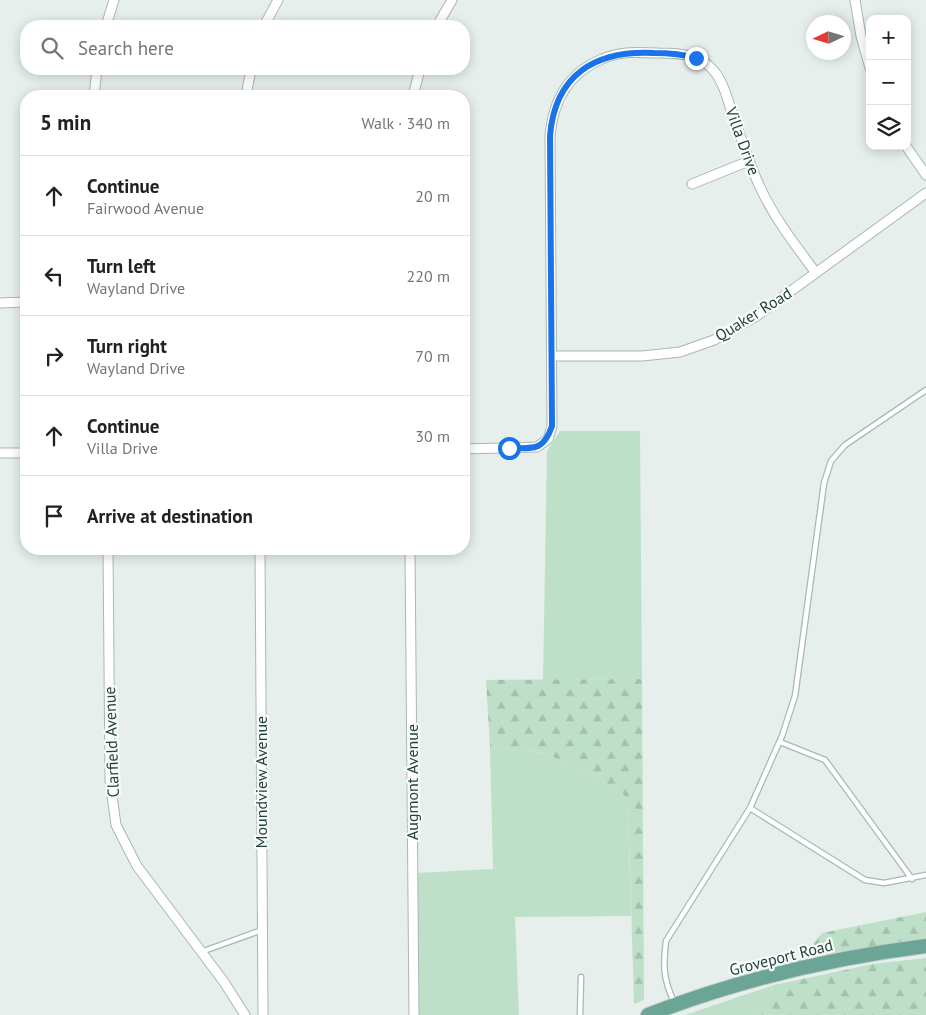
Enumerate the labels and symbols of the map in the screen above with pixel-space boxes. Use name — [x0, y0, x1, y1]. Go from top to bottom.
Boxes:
north arrow — [806, 15, 851, 60]
route end — [685, 47, 708, 70]
street label: Villa Drive — [721, 103, 765, 178]
street label: Quaker Road — [711, 283, 795, 345]
route start — [498, 437, 521, 460]
street label: Clarfield Avenue — [99, 686, 123, 798]
street label: Moundview Avenue — [251, 716, 271, 848]
street label: Augmont Avenue — [402, 724, 422, 840]
street label: Groveport Road — [727, 934, 835, 980]

